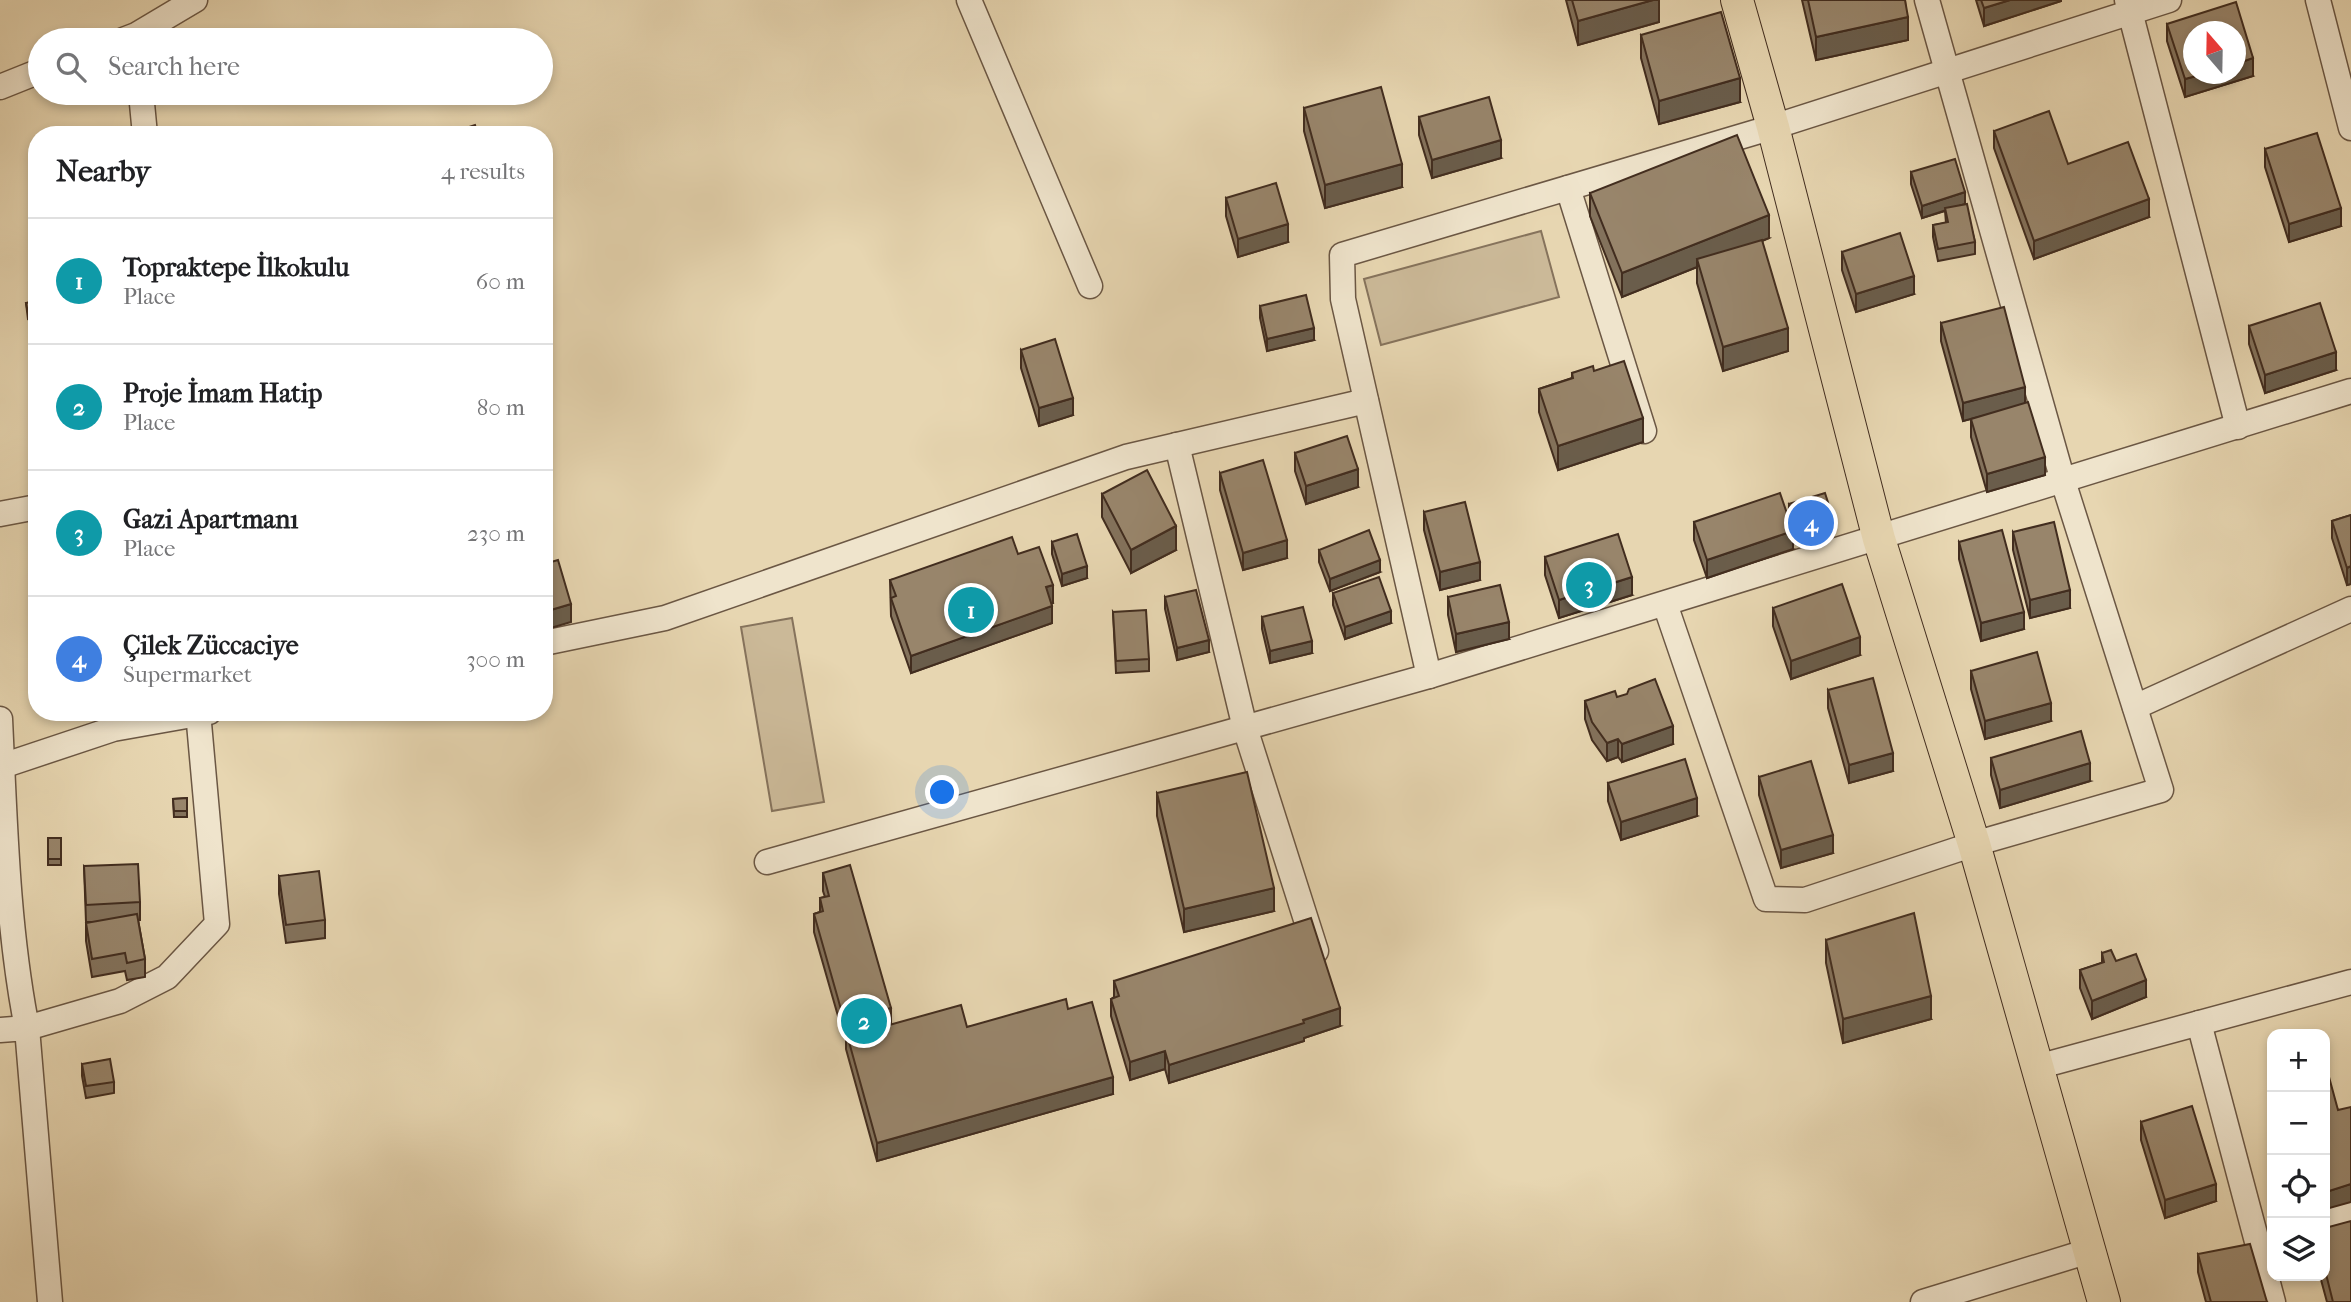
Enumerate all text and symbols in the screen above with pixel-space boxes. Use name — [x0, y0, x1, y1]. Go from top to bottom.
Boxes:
north arrow — [2183, 21, 2246, 84]
search box — [28, 28, 553, 105]
icon: search — [52, 48, 90, 86]
text: Search here — [108, 51, 240, 82]
text: Nearby — [56, 154, 151, 189]
text: 4 results — [441, 158, 525, 185]
text: Topraktepe İlkokulu — [123, 252, 350, 283]
text: 1 — [75, 268, 83, 295]
text: 60 m — [476, 268, 525, 295]
text: Place — [123, 283, 175, 310]
text: Proje İmam Hatip — [123, 378, 322, 409]
text: 2 — [73, 394, 85, 421]
text: 80 m — [477, 394, 525, 421]
text: Place — [123, 409, 175, 436]
pin: 4 — [1788, 497, 1834, 549]
text: Gazi Apartmanı — [123, 504, 298, 535]
text: 3 — [74, 520, 84, 547]
text: 230 m — [467, 520, 525, 547]
text: Place — [123, 535, 175, 562]
pin: 3 — [1566, 559, 1612, 611]
pin: 1 — [948, 584, 994, 636]
text: Çilek Züccaciye — [123, 630, 299, 661]
text: 4 — [72, 646, 86, 673]
text: 300 m — [466, 646, 525, 673]
text: Supermarket — [123, 661, 252, 688]
your location — [925, 775, 959, 809]
pin: 2 — [841, 995, 887, 1047]
map controls — [2267, 1029, 2330, 1281]
button: + — [2267, 1029, 2330, 1092]
button: − — [2267, 1092, 2330, 1155]
button: locate — [2267, 1155, 2330, 1218]
button: layers — [2267, 1218, 2330, 1281]

